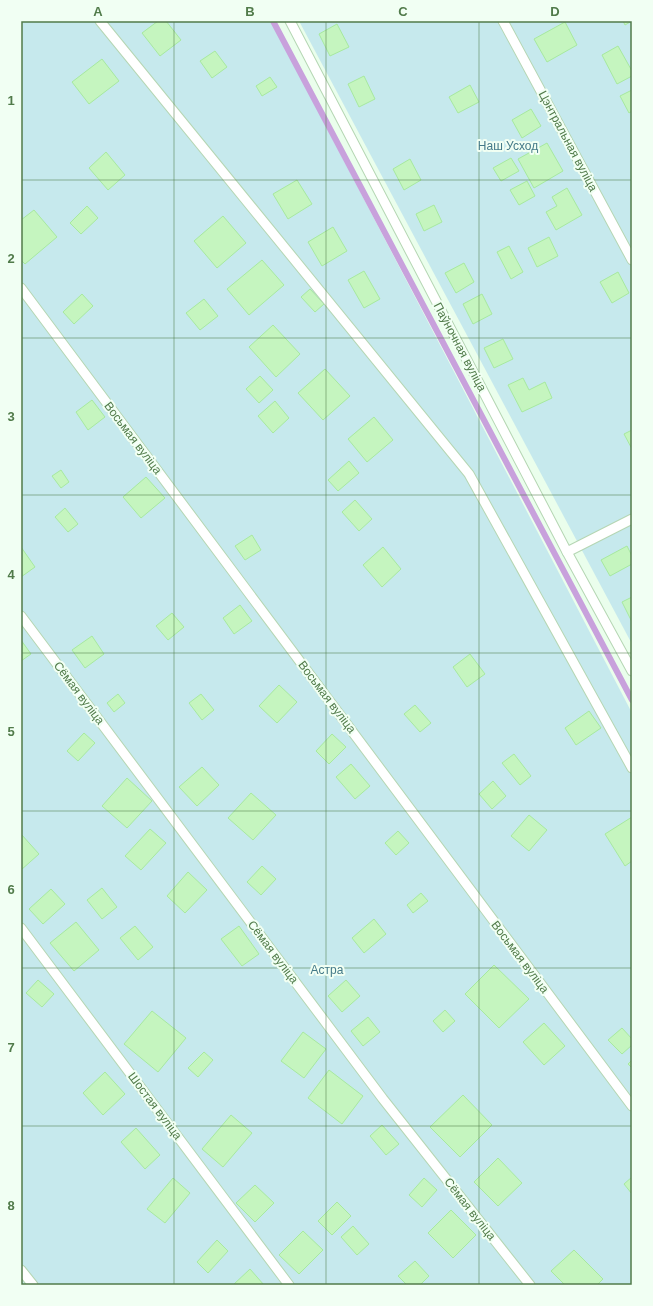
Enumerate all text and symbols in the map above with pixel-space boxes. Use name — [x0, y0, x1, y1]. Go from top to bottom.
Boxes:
text: A — [93, 4, 103, 19]
text: B — [245, 4, 255, 19]
text: C — [398, 4, 408, 19]
text: D — [550, 4, 560, 19]
street label: Цэнтральная вуліца — [536, 88, 601, 194]
text: 1 — [7, 93, 15, 108]
park label: Наш Усход — [478, 139, 538, 153]
text: 2 — [7, 251, 15, 266]
street label: Паўночная вуліца — [431, 300, 490, 394]
street label: Восьмая вуліца — [101, 399, 165, 477]
text: 3 — [7, 409, 15, 424]
text: 4 — [7, 567, 15, 582]
street label: Восьмая вуліца — [295, 658, 359, 736]
street label: Сёмая вуліца — [51, 659, 107, 727]
text: 5 — [7, 724, 15, 739]
text: 6 — [7, 882, 15, 897]
street label: Сёмая вуліца — [245, 918, 301, 986]
street label: Восьмая вуліца — [488, 918, 552, 996]
park label: Астра — [311, 963, 344, 977]
text: 7 — [7, 1040, 15, 1055]
street label: Шостая вуліца — [125, 1070, 185, 1143]
street label: Сёмая вуліца — [441, 1175, 499, 1243]
text: 8 — [7, 1198, 15, 1213]

